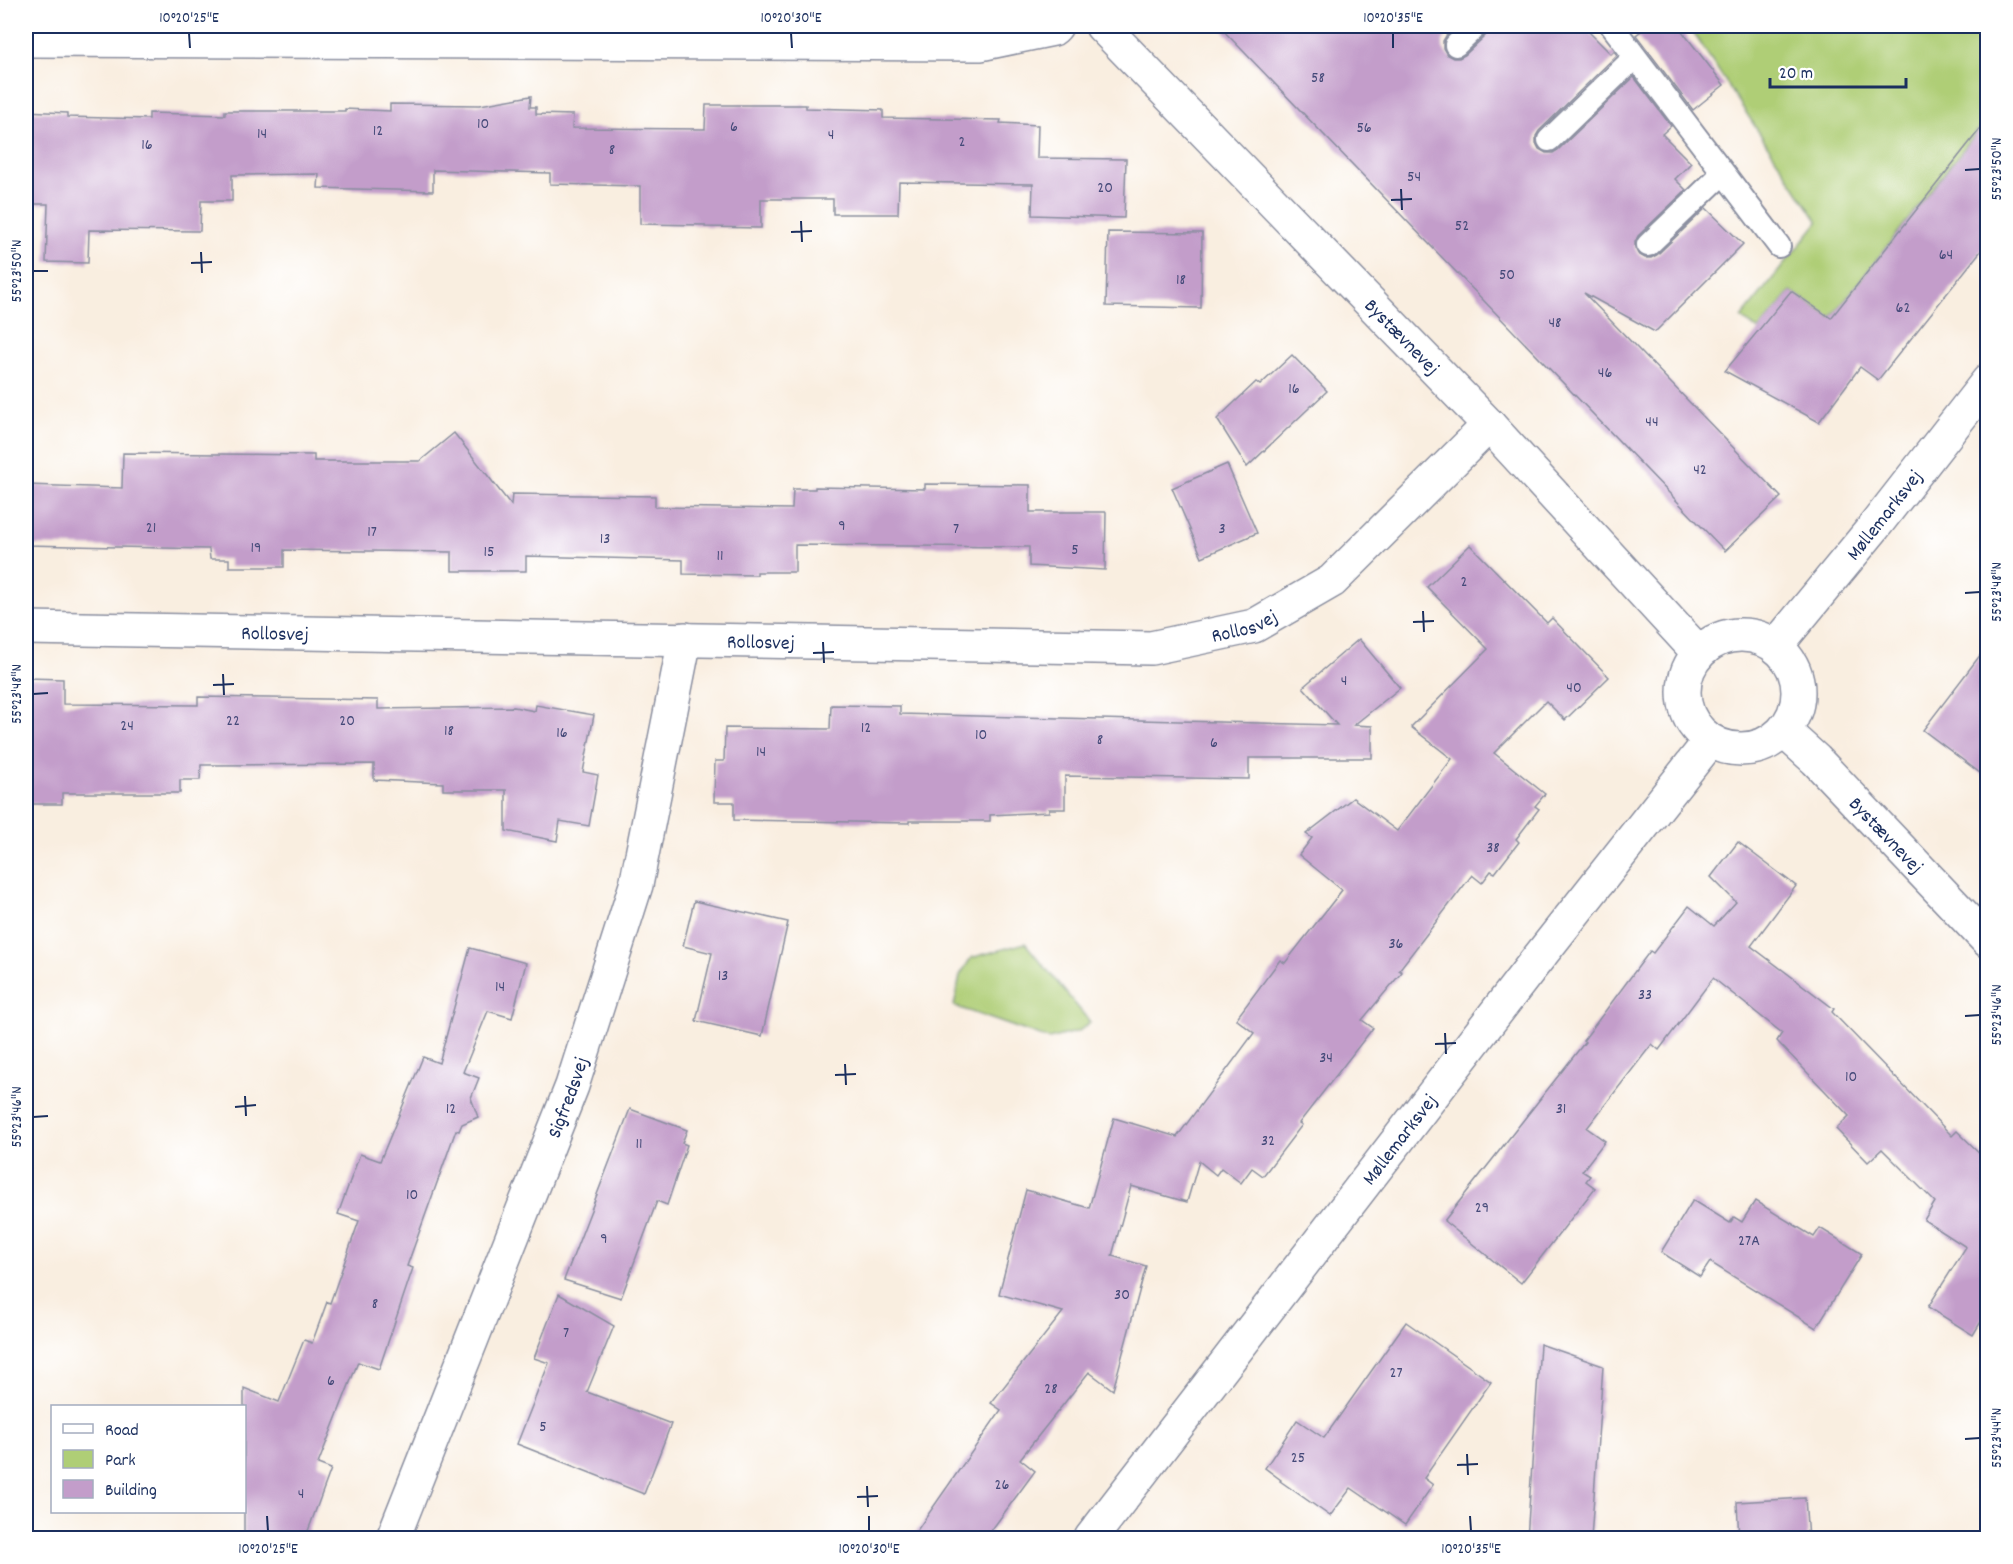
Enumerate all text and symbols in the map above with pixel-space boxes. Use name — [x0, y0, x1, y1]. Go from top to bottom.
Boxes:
text: 10°20'25"E — [159, 8, 219, 30]
text: 10°20'30"E — [761, 8, 822, 30]
text: 10°20'35"E — [1363, 8, 1423, 30]
scale bar — [1770, 51, 1906, 89]
text: 20 m — [1779, 62, 1813, 87]
house number: 58 — [1311, 67, 1325, 90]
house number: 10 — [477, 113, 489, 136]
house number: 6 — [730, 116, 738, 139]
house number: 56 — [1356, 117, 1372, 140]
house number: 12 — [373, 120, 383, 143]
house number: 14 — [257, 123, 267, 146]
house number: 4 — [828, 124, 834, 147]
house number: 2 — [959, 131, 966, 154]
house number: 16 — [141, 134, 153, 157]
text: 55°23'50"N — [1987, 138, 2009, 200]
house number: 8 — [609, 139, 615, 162]
house number: 54 — [1407, 166, 1421, 189]
house number: 20 — [1097, 177, 1113, 200]
house number: 52 — [1455, 215, 1469, 238]
text: 55°23'50"N — [7, 240, 29, 302]
house number: 64 — [1939, 244, 1953, 267]
house number: 50 — [1499, 264, 1515, 287]
house number: 18 — [1176, 269, 1186, 292]
street label: Bystævnevej — [1357, 294, 1445, 383]
house number: 62 — [1896, 297, 1910, 320]
house number: 48 — [1548, 312, 1562, 335]
house number: 46 — [1598, 362, 1612, 385]
house number: 16 — [1288, 378, 1300, 401]
house number: 44 — [1645, 411, 1659, 434]
house number: 42 — [1693, 459, 1707, 482]
street label: Møllemarksvej — [1841, 465, 1931, 567]
house number: 9 — [838, 515, 846, 538]
house number: 21 — [146, 517, 156, 540]
house number: 7 — [953, 518, 959, 541]
house number: 3 — [1218, 518, 1226, 541]
house number: 17 — [367, 521, 377, 544]
house number: 13 — [600, 528, 610, 551]
house number: 19 — [251, 537, 261, 560]
house number: 5 — [1071, 539, 1079, 562]
house number: 15 — [484, 541, 494, 564]
house number: 11 — [716, 545, 724, 568]
text: 55°23'48"N — [1987, 562, 2009, 622]
house number: 2 — [1461, 571, 1468, 594]
street label: Rollosvej — [1209, 604, 1284, 652]
street label: Rollosvej — [241, 621, 309, 650]
street label: Rollosvej — [727, 629, 795, 659]
text: 55°23'48"N — [7, 664, 29, 724]
house number: 4 — [1341, 670, 1347, 693]
house number: 40 — [1566, 677, 1582, 700]
house number: 22 — [226, 710, 240, 733]
house number: 20 — [339, 710, 355, 733]
house number: 24 — [120, 715, 134, 738]
house number: 12 — [861, 717, 871, 740]
house number: 18 — [444, 720, 454, 743]
house number: 16 — [556, 722, 568, 745]
house number: 10 — [975, 724, 987, 747]
house number: 8 — [1097, 729, 1103, 752]
house number: 6 — [1210, 732, 1218, 755]
house number: 14 — [756, 741, 766, 764]
street label: Bystævnevej — [1841, 792, 1928, 882]
house number: 38 — [1486, 837, 1500, 860]
house number: 36 — [1389, 933, 1404, 956]
house number: 13 — [718, 965, 728, 988]
house number: 14 — [495, 976, 505, 999]
house number: 33 — [1638, 984, 1652, 1007]
text: 55°23'46"N — [1987, 984, 2009, 1046]
house number: 34 — [1319, 1047, 1333, 1070]
street label: Sigfredsvej — [542, 1054, 597, 1143]
house number: 10 — [1845, 1066, 1857, 1089]
text: 55°23'46"N — [7, 1086, 29, 1148]
street label: Møllemarksvej — [1357, 1089, 1445, 1192]
house number: 12 — [446, 1098, 456, 1121]
house number: 31 — [1556, 1098, 1566, 1121]
house number: 32 — [1261, 1130, 1275, 1153]
house number: 11 — [635, 1133, 643, 1156]
house number: 10 — [406, 1184, 418, 1207]
house number: 29 — [1475, 1197, 1489, 1220]
house number: 9 — [600, 1228, 608, 1251]
house number: 27A — [1738, 1230, 1760, 1253]
house number: 30 — [1114, 1284, 1130, 1307]
house number: 8 — [372, 1293, 378, 1316]
house number: 7 — [563, 1322, 569, 1345]
house number: 27 — [1389, 1362, 1403, 1385]
house number: 6 — [327, 1370, 335, 1393]
house number: 28 — [1044, 1378, 1058, 1401]
legend — [51, 1405, 246, 1513]
text: 55°23'44"N — [1987, 1408, 2009, 1468]
house number: 5 — [539, 1416, 547, 1439]
text: Road — [105, 1419, 139, 1444]
house number: 25 — [1291, 1447, 1305, 1470]
text: Park — [105, 1449, 136, 1474]
house number: 26 — [995, 1474, 1010, 1497]
text: Building — [105, 1479, 157, 1504]
house number: 4 — [298, 1483, 304, 1506]
text: 10°20'25"E — [238, 1539, 298, 1561]
text: 10°20'30"E — [839, 1539, 900, 1561]
text: 10°20'35"E — [1441, 1539, 1501, 1561]

